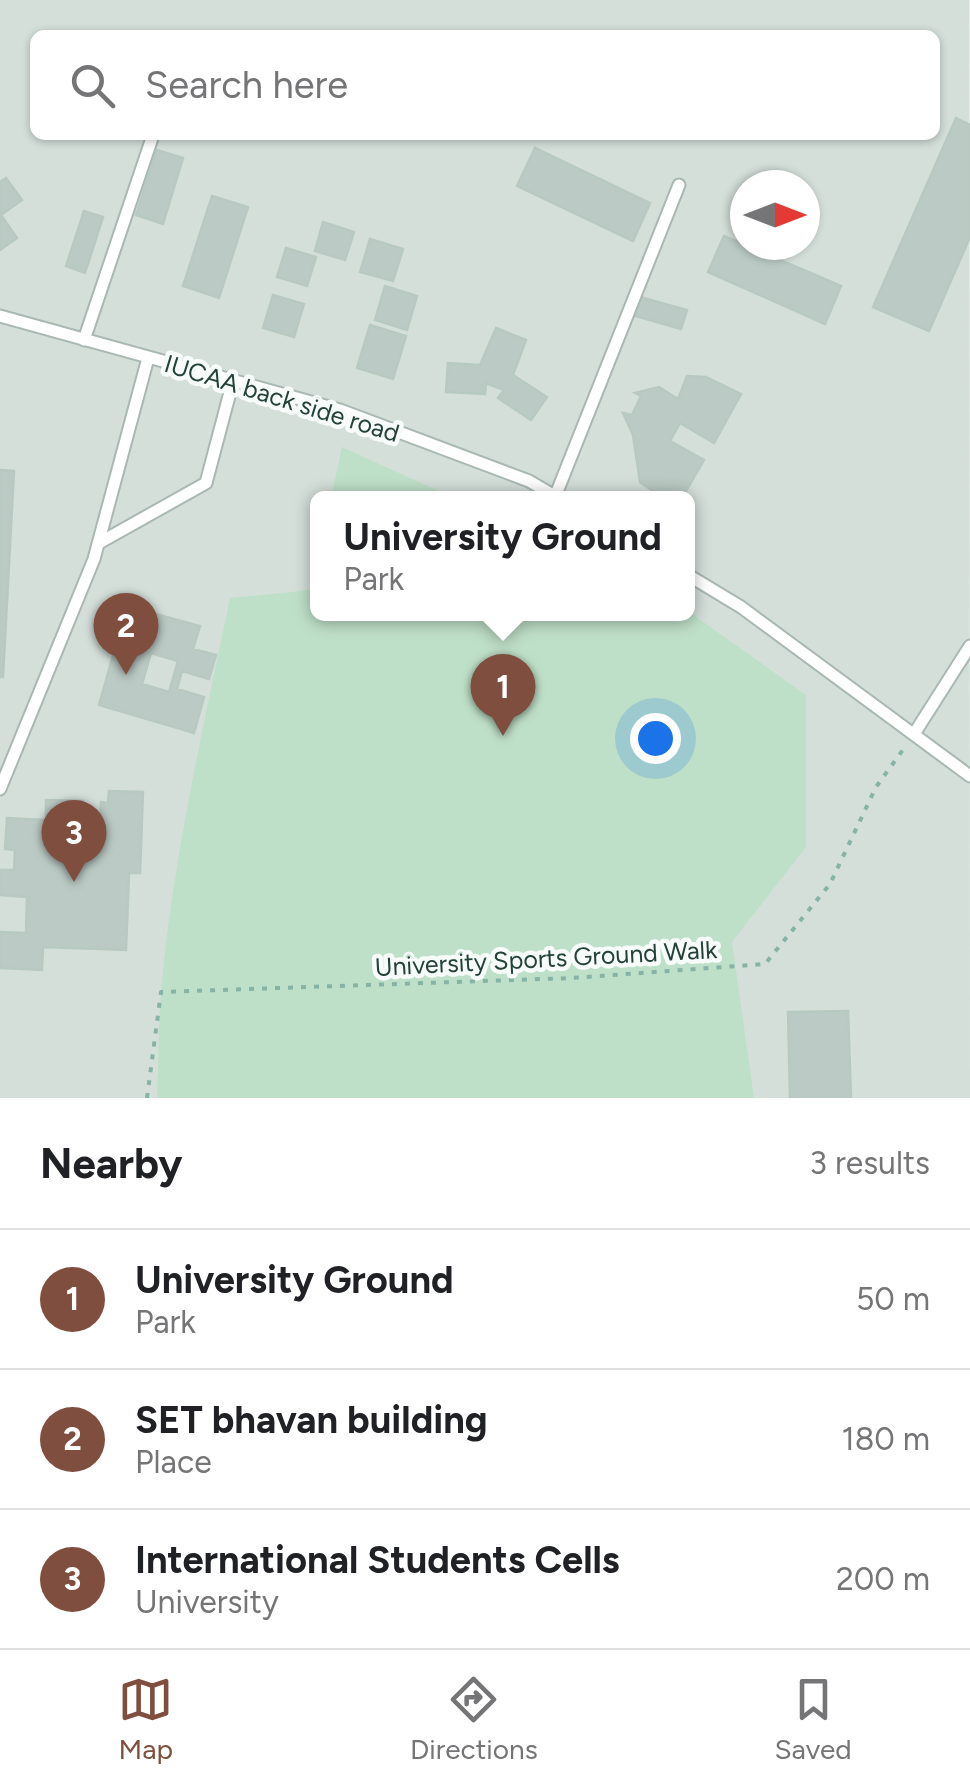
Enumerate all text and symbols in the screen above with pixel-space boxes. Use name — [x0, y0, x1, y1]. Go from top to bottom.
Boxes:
search box — [30, 30, 940, 140]
icon: search — [65, 58, 120, 113]
text: Search here — [145, 62, 348, 108]
north arrow — [730, 170, 820, 260]
street label: IUCAA back side road — [161, 348, 403, 448]
popup — [310, 491, 695, 621]
text: University Ground — [343, 514, 662, 560]
text: Park — [343, 560, 404, 598]
pin: 2 — [94, 592, 158, 675]
pin: 1 — [470, 654, 536, 736]
your location — [630, 713, 681, 764]
pin: 3 — [42, 800, 106, 882]
street label: University Sports Ground Walk — [374, 934, 719, 982]
text: Nearby — [40, 1138, 182, 1189]
text: 3 results — [810, 1144, 930, 1182]
text: University Ground — [135, 1257, 454, 1303]
text: 1 — [66, 1280, 79, 1318]
text: 50 m — [856, 1280, 930, 1318]
text: Park — [135, 1303, 196, 1341]
text: SET bhavan building — [135, 1397, 488, 1443]
text: 2 — [63, 1420, 82, 1458]
text: 180 m — [841, 1420, 930, 1458]
text: Place — [135, 1443, 212, 1481]
text: International Students Cells — [135, 1537, 620, 1583]
text: 3 — [64, 1560, 81, 1598]
text: 200 m — [836, 1560, 930, 1598]
text: University — [135, 1583, 279, 1621]
tab: Map — [118, 1672, 173, 1766]
tab: Directions — [410, 1672, 538, 1766]
tab: Saved — [774, 1672, 852, 1766]

